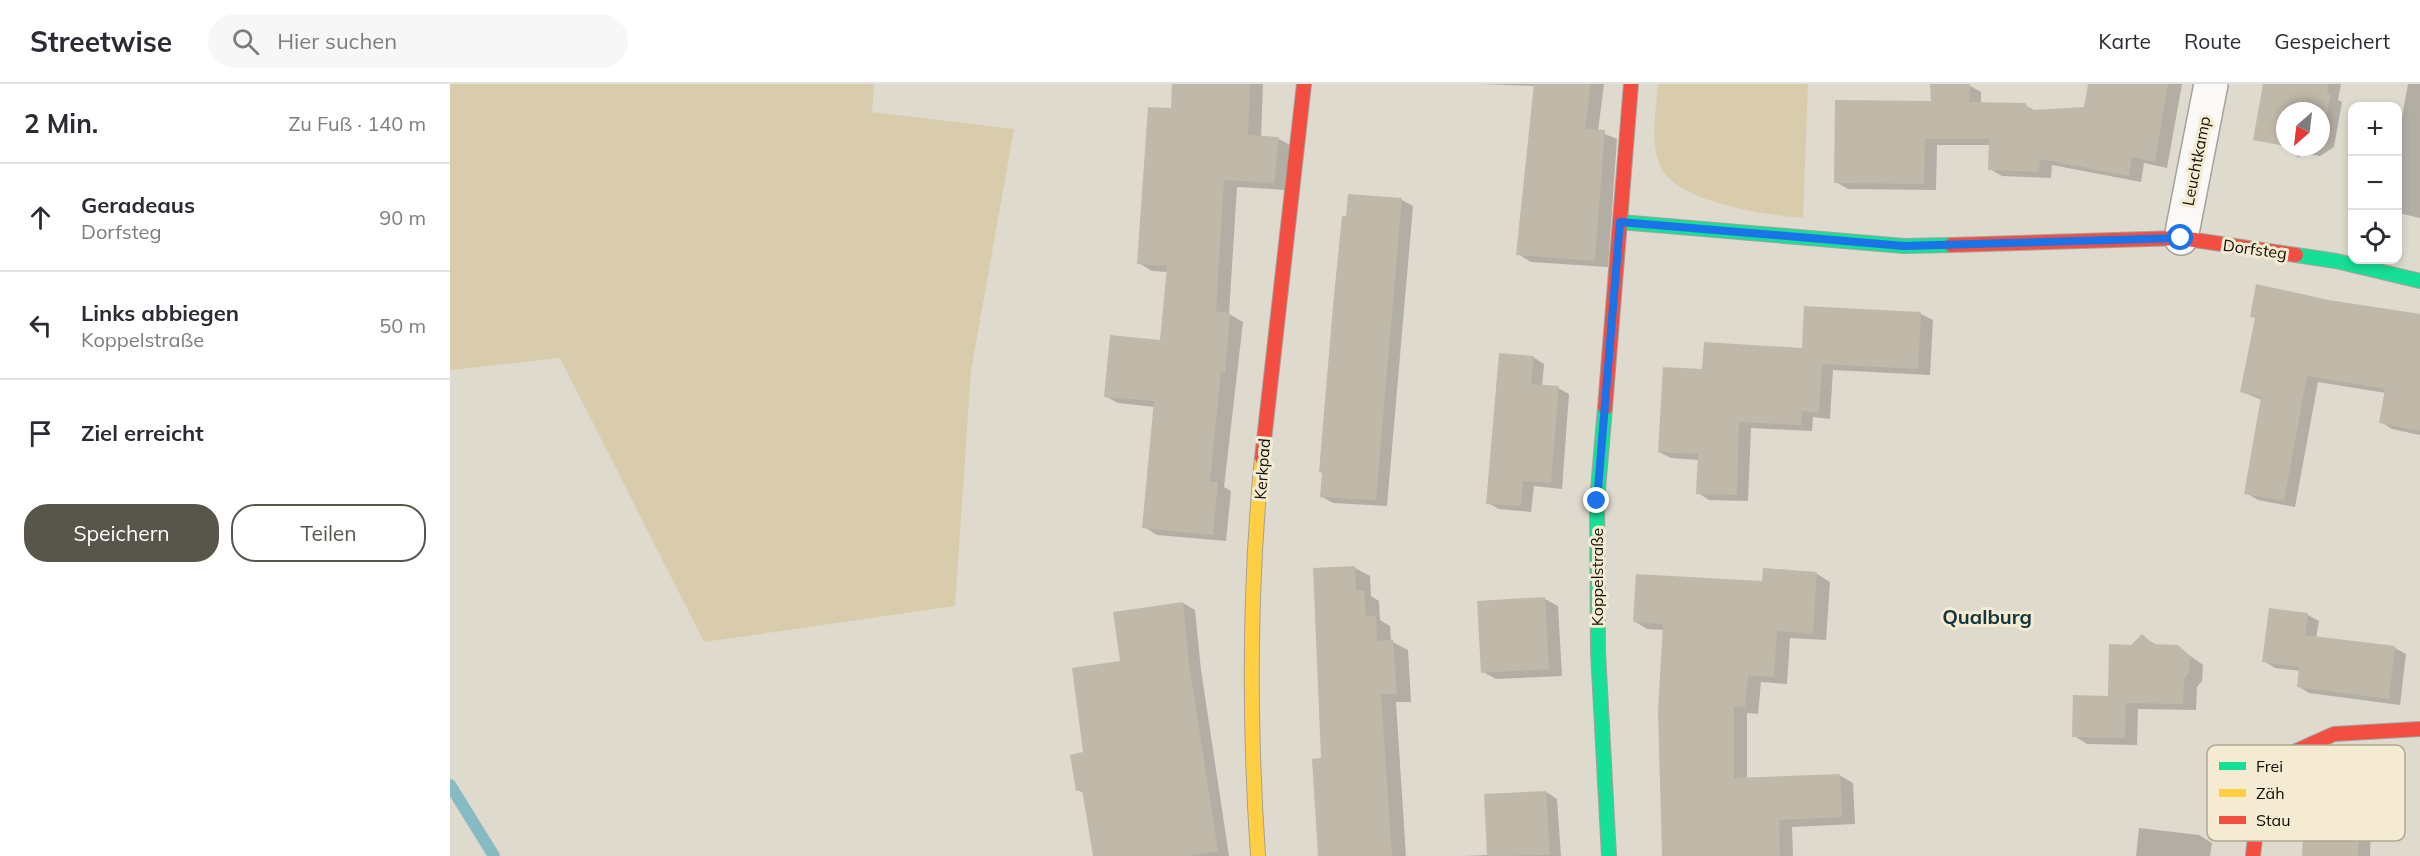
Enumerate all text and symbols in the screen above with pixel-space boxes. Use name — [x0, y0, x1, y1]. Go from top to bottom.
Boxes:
search box — [208, 14, 628, 68]
text: Streetwise — [30, 24, 172, 59]
icon: search — [229, 25, 262, 58]
text: Hier suchen — [277, 27, 397, 55]
text: Karte — [2098, 28, 2151, 54]
text: Route — [2184, 28, 2241, 54]
text: Gespeichert — [2274, 28, 2390, 54]
north arrow — [2276, 102, 2330, 156]
map controls — [2348, 102, 2402, 264]
button: + — [2348, 102, 2402, 156]
text: 2 Min. — [24, 107, 98, 140]
text: Zu Fuß · 140 m — [288, 111, 426, 136]
street label: Leuchtkamp — [2178, 114, 2214, 208]
button: − — [2348, 156, 2402, 210]
text: Geradeaus — [81, 191, 195, 219]
icon: ahead — [24, 201, 57, 234]
text: 90 m — [379, 205, 426, 230]
button: locate — [2348, 210, 2402, 264]
text: Dorfsteg — [81, 219, 161, 244]
route start — [2167, 224, 2193, 250]
street label: Dorfsteg — [2222, 235, 2288, 263]
text: Links abbiegen — [81, 299, 239, 327]
icon: left — [24, 309, 57, 342]
text: 50 m — [379, 313, 426, 338]
text: Koppelstraße — [81, 327, 204, 352]
icon: arrive — [24, 417, 57, 450]
text: Ziel erreicht — [81, 419, 204, 447]
street label: Kerkpad — [1250, 438, 1274, 500]
route end — [1583, 487, 1609, 513]
button: Speichern — [24, 504, 219, 562]
button: Teilen — [231, 504, 426, 562]
street label: Koppelstraße — [1587, 528, 1607, 626]
district label: Qualburg — [1942, 604, 2032, 629]
legend — [2207, 745, 2405, 841]
text: Frei — [2256, 756, 2283, 776]
text: Zäh — [2256, 783, 2285, 803]
text: Stau — [2256, 810, 2290, 830]

